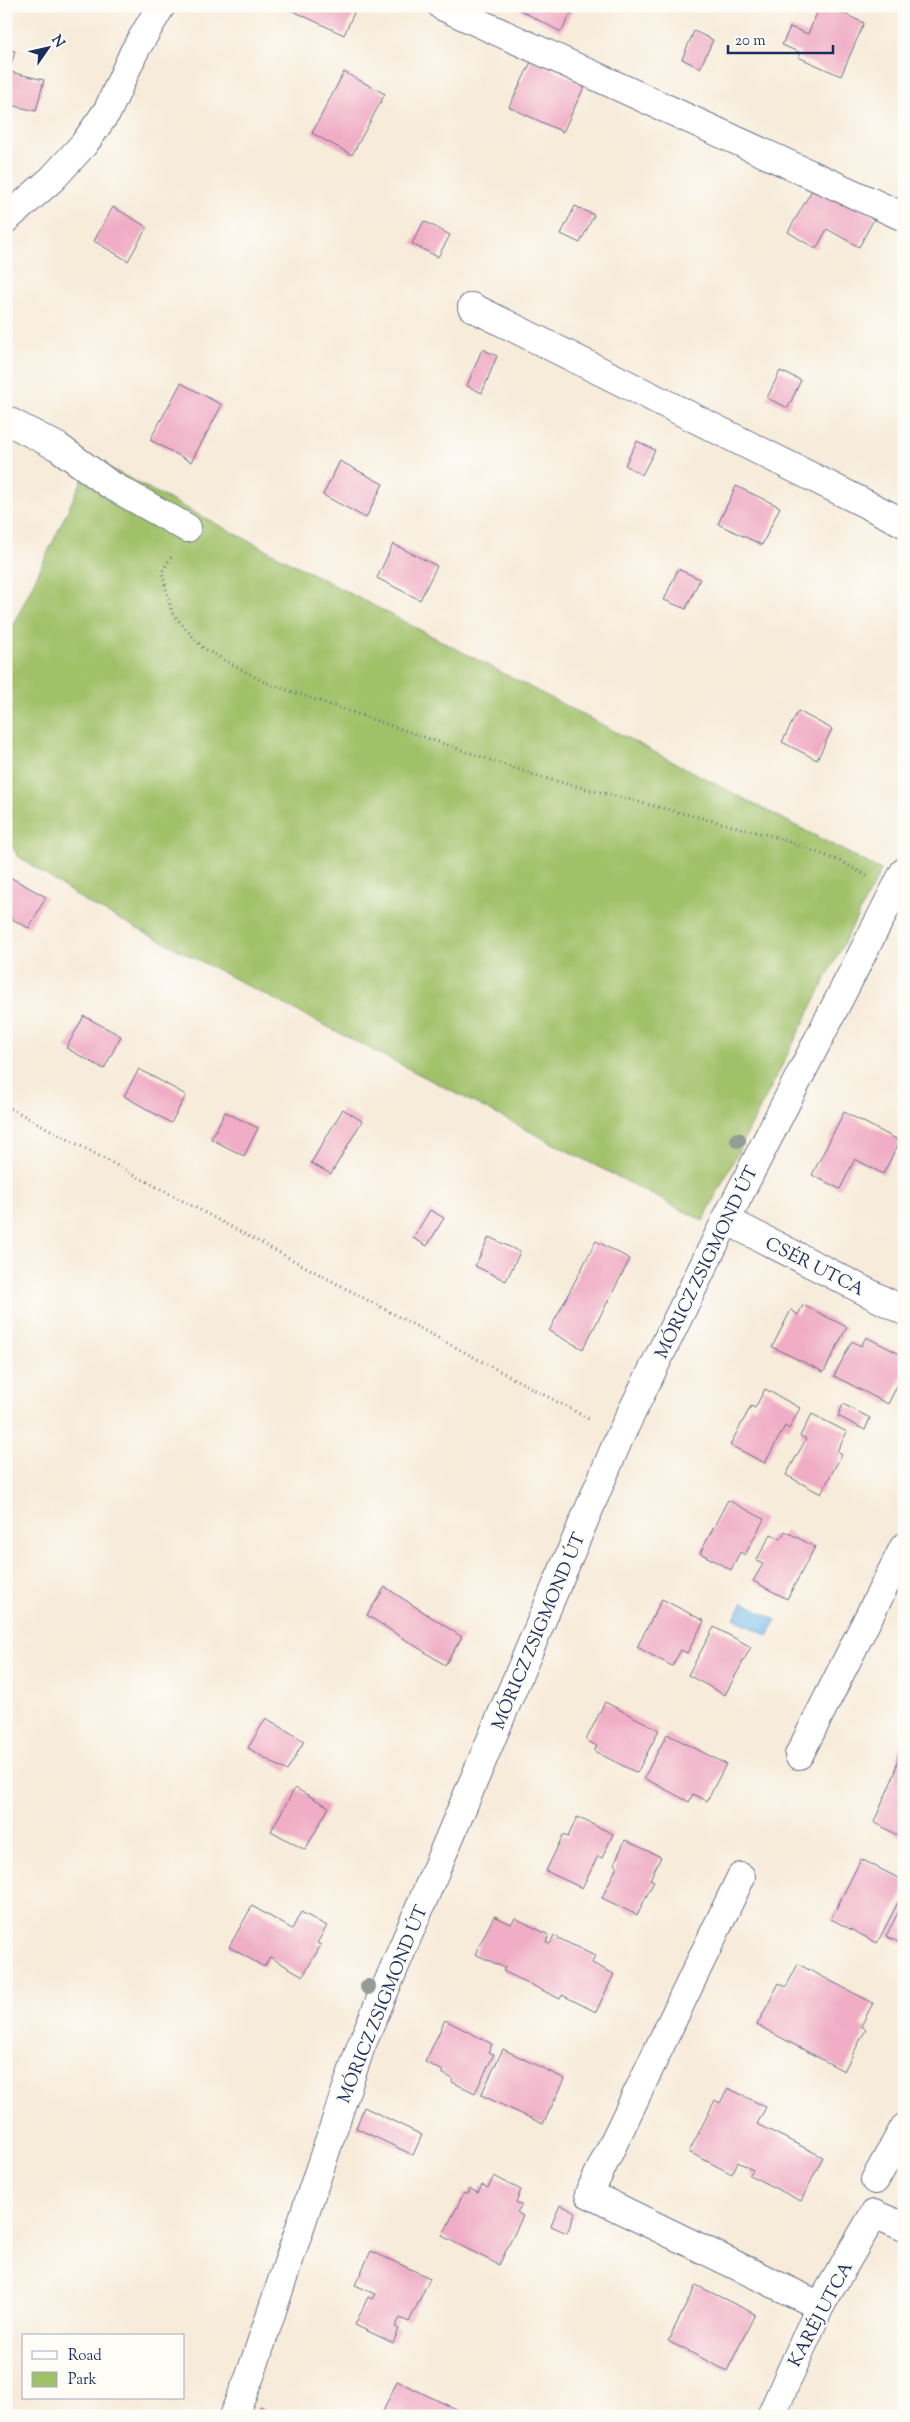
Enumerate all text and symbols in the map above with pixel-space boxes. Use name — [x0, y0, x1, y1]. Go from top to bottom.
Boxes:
north arrow — [22, 22, 72, 72]
scale bar — [728, 22, 832, 54]
text: 20 m — [735, 31, 766, 52]
text: N — [46, 32, 69, 52]
street label: MÓRICZ ZSIGMOND ÚT — [649, 1161, 766, 1364]
street label: CSÉR UTCA — [760, 1232, 869, 1304]
street label: MÓRICZ ZSIGMOND ÚT — [486, 1529, 593, 1734]
street label: MÓRICZ ZSIGMOND ÚT — [331, 1901, 436, 2108]
street label: KARÉJ UTCA — [783, 2257, 861, 2372]
legend — [22, 2334, 185, 2400]
text: Road — [68, 2346, 102, 2367]
text: Park — [68, 2370, 97, 2391]

